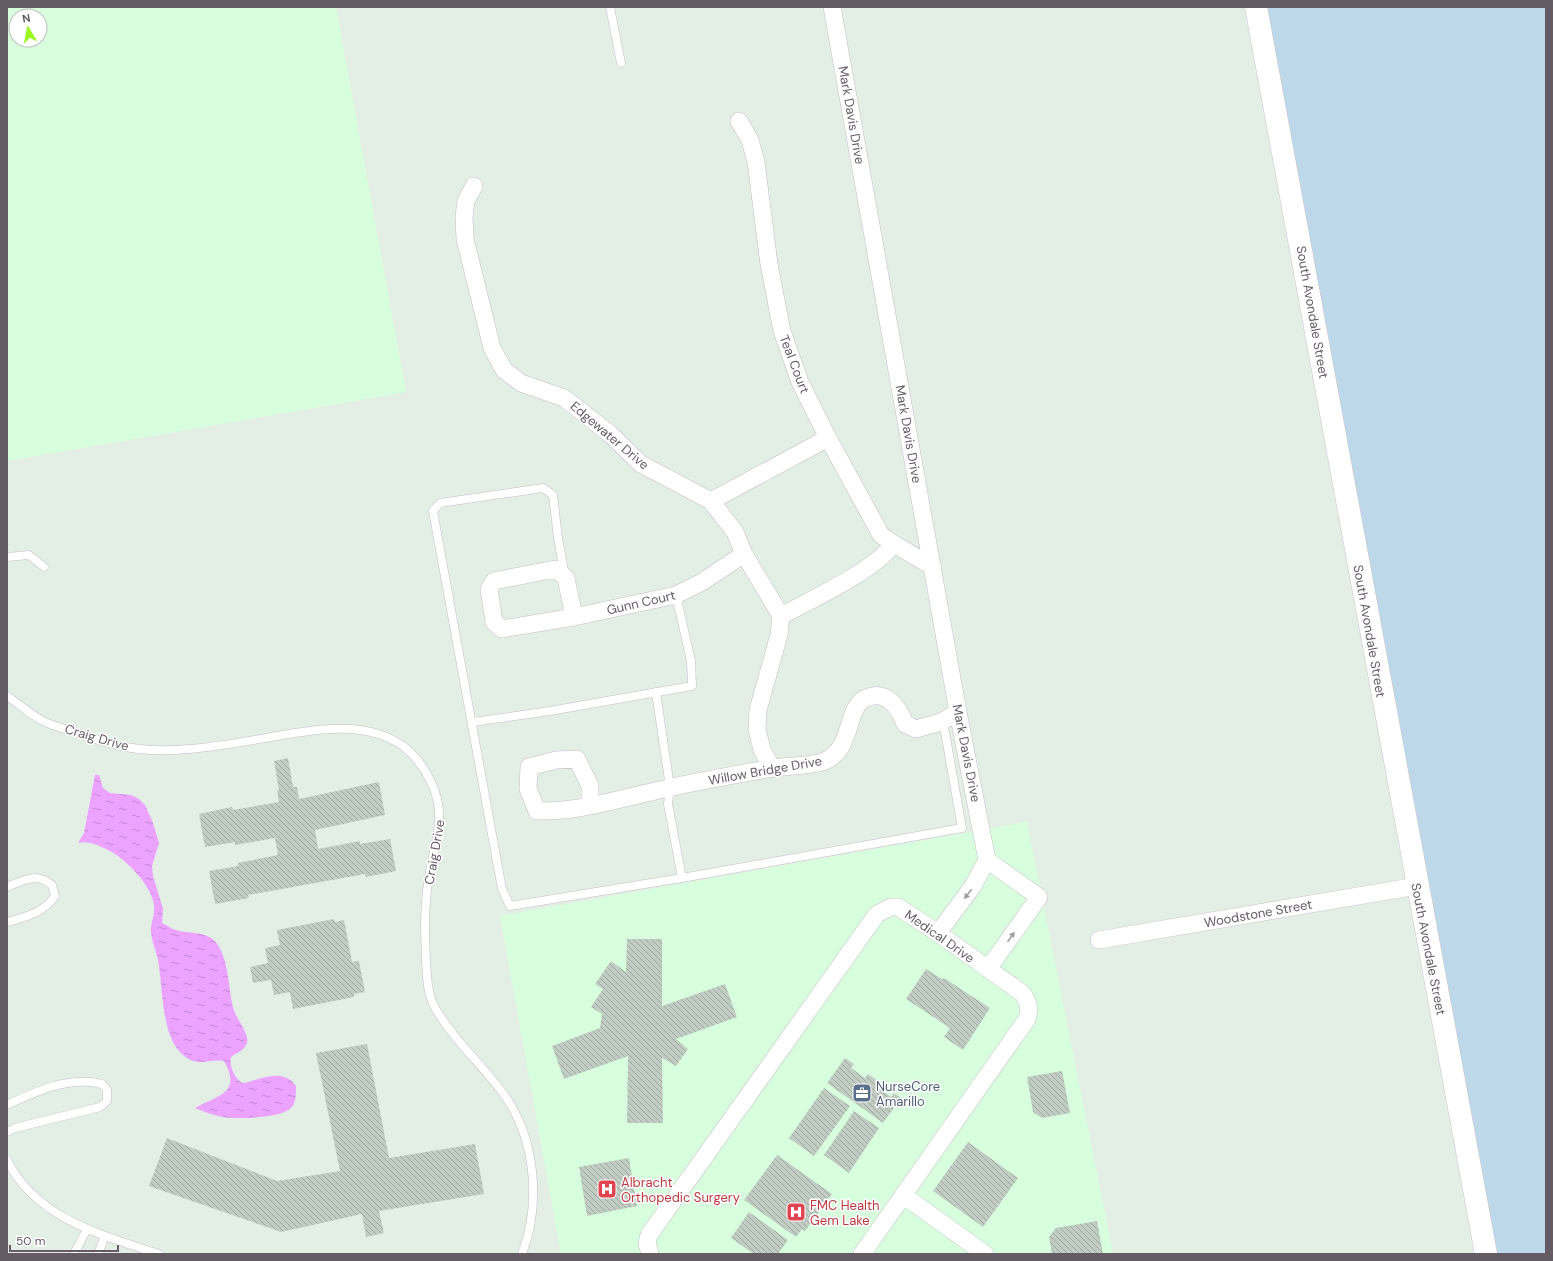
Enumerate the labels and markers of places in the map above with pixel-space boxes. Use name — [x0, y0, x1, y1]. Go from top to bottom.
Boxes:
place label: NurseCore Amarillo — [876, 1078, 940, 1110]
office icon: NurseCore Amarillo — [851, 1082, 873, 1104]
place label: Albracht Orthopedic Surgery — [621, 1174, 740, 1206]
hospital icon: Albracht Orthopedic Surgery — [596, 1178, 618, 1200]
place label: FMC Health Gem Lake — [810, 1197, 879, 1229]
hospital icon: FMC Health Gem Lake — [785, 1201, 807, 1223]

